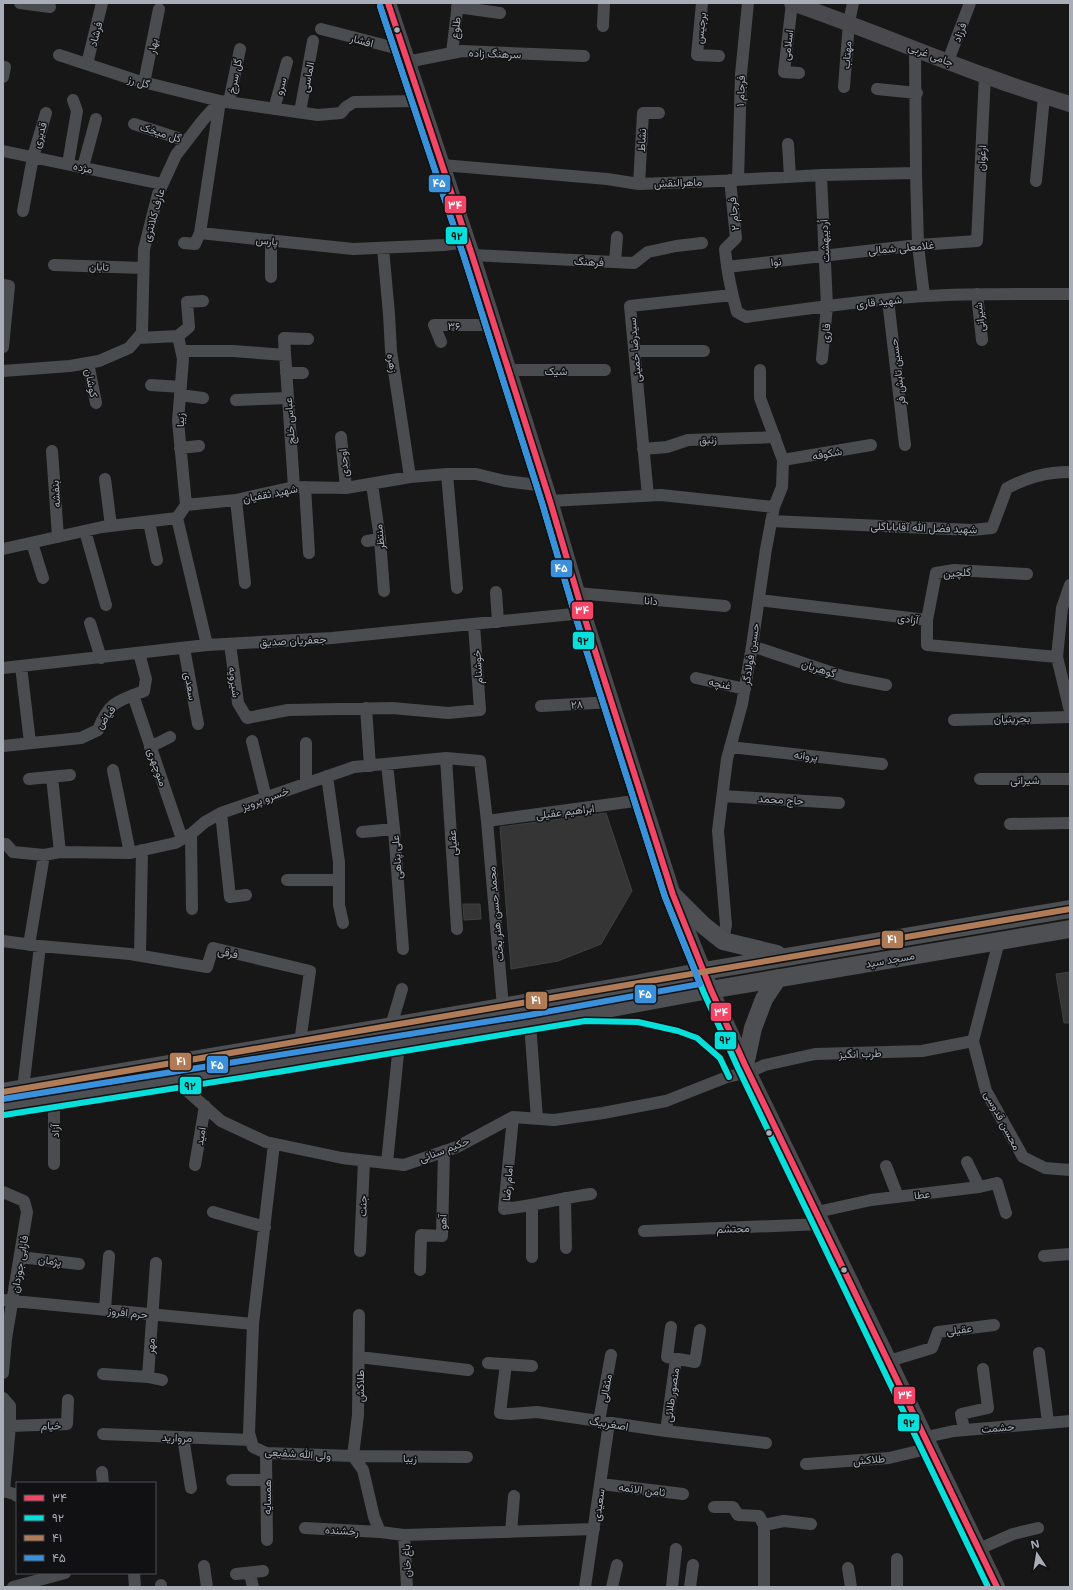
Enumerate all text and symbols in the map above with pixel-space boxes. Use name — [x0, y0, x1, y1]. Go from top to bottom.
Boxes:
street label: برجیس — [691, 11, 709, 45]
street label: طلوع — [446, 16, 465, 40]
street label: فرشاد — [85, 20, 105, 48]
street label: فرزاد — [949, 20, 969, 44]
unlabelled marker — [392, 25, 402, 35]
street label: افشار — [348, 29, 375, 50]
street label: اسلامی — [778, 29, 796, 61]
street label: بهار — [143, 37, 161, 56]
street label: جامی غربی — [906, 38, 956, 70]
street label: مهتاب — [838, 40, 854, 70]
street label: سرهنگ زاده — [468, 45, 522, 61]
street label: گل سرخ — [223, 57, 246, 95]
street label: الماسی — [297, 60, 317, 94]
street label: گل رز — [125, 70, 152, 91]
street label: سرو — [270, 75, 290, 96]
street label: فرجام ۱ — [732, 75, 749, 107]
street label: گل میخک — [138, 119, 184, 145]
street label: قدیری — [28, 120, 50, 150]
street label: نشاط — [633, 128, 649, 152]
street label: ارغوان — [973, 145, 989, 171]
street label: مژده — [72, 158, 94, 176]
line badge: ۴۵ — [428, 174, 451, 193]
street label: ماهرالنقش — [654, 174, 703, 190]
text: ۴۵ — [432, 175, 446, 190]
street label: عارف کلانتری — [138, 186, 168, 243]
line badge: ۳۴ — [444, 195, 467, 214]
street label: فرجام ۲ — [724, 196, 743, 232]
text: ۳۴ — [448, 197, 462, 212]
street label: اُردیبهشت — [815, 219, 833, 263]
line badge: ۹۲ — [445, 226, 468, 245]
text: ۹۲ — [451, 228, 463, 243]
street label: پارس — [255, 231, 279, 250]
street label: غلامعلی شمالی — [867, 237, 935, 257]
street label: فرهنگ — [574, 253, 604, 269]
street label: نوا — [770, 253, 782, 269]
street label: تابان — [89, 258, 110, 274]
street label: شهید قاری — [855, 291, 903, 311]
street label: شیرانی — [970, 301, 988, 332]
street label: سیدرضا خمینی — [624, 317, 644, 383]
street label: ۳۶ — [448, 318, 460, 333]
street label: قاری — [817, 323, 833, 343]
street label: حسین تابش فر — [885, 338, 909, 407]
street label: زهره — [384, 352, 402, 374]
street label: شیک — [544, 363, 568, 378]
street label: کوشان — [82, 367, 102, 399]
street label: عباس خلج — [280, 397, 299, 445]
street label: زیبا — [172, 413, 187, 427]
street label: زنبق — [699, 431, 717, 447]
street label: شکوفه — [811, 443, 843, 463]
street label: اوحدی — [334, 448, 352, 478]
street label: بنفشه — [47, 480, 63, 508]
street label: شهید ثقفیان — [241, 480, 299, 506]
street label: شهید فضل الله آقاباباگلی — [870, 518, 978, 536]
street label: منتظر — [370, 524, 388, 551]
line badge: ۴۵ — [550, 559, 573, 578]
text: ۴۵ — [554, 560, 568, 575]
street label: گلچین — [943, 564, 972, 581]
street label: دانا — [643, 592, 659, 608]
line badge: ۳۴ — [571, 601, 594, 620]
text: ۳۴ — [575, 602, 589, 617]
street label: آزادی — [897, 609, 921, 627]
street label: حسین فولادگر — [738, 622, 762, 687]
street label: جعفریان صدیق — [259, 631, 327, 649]
line badge: ۹۲ — [572, 631, 595, 650]
text: ۹۲ — [577, 633, 589, 648]
street label: خوشنام — [468, 649, 487, 685]
street label: گوهریان — [800, 655, 838, 681]
street label: شیرویه — [225, 666, 245, 699]
street label: سعدی — [181, 671, 201, 702]
street label: غنچه — [707, 673, 733, 694]
street label: ۲۸ — [570, 696, 584, 712]
street label: فیاض — [91, 702, 119, 732]
street label: بحرینیان — [994, 710, 1030, 726]
street label: منوچهری — [144, 746, 172, 788]
street label: پروانه — [793, 746, 819, 765]
street label: شیرانی — [1010, 772, 1040, 787]
street label: خسرو پرویز — [238, 783, 291, 815]
street label: حاج محمد — [758, 790, 804, 809]
street label: ابراهیم عقیلی — [535, 800, 595, 823]
street label: عقیلی — [444, 829, 460, 856]
street label: علی پناهی — [387, 834, 406, 879]
street label: محمد حسن هنر بخت — [483, 866, 507, 962]
line badge: ۴۱ — [881, 930, 904, 949]
text: ۴۱ — [887, 931, 897, 946]
street label: فرقی — [216, 943, 240, 961]
street label: مسجد سید — [864, 947, 916, 971]
line badge: ۴۵ — [634, 984, 657, 1004]
text: ۴۵ — [638, 986, 652, 1001]
line badge: ۴۱ — [525, 991, 548, 1010]
text: ۴۱ — [531, 992, 541, 1007]
line badge: ۳۴ — [710, 1002, 732, 1022]
text: ۳۴ — [714, 1004, 728, 1019]
line badge: ۹۲ — [714, 1031, 737, 1050]
text: ۹۲ — [719, 1032, 731, 1047]
street label: طرب انگیز — [837, 1045, 882, 1061]
line badge: ۴۱ — [169, 1052, 192, 1071]
text: ۴۱ — [176, 1053, 186, 1068]
line badge: ۴۵ — [206, 1055, 229, 1074]
text: ۴۵ — [210, 1057, 224, 1072]
line badge: ۹۲ — [179, 1076, 202, 1095]
text: ۹۲ — [184, 1078, 196, 1093]
street label: محسن قدوسی — [981, 1088, 1025, 1152]
street label: آزاد — [47, 1123, 62, 1138]
street label: امید — [191, 1126, 209, 1146]
unlabelled marker — [764, 1128, 774, 1138]
street label: حکیم سنائی — [417, 1133, 472, 1166]
street label: امام رضا — [498, 1165, 517, 1202]
street label: عطا — [913, 1186, 931, 1202]
street label: جنت — [354, 1195, 370, 1217]
street label: آهو — [434, 1213, 450, 1230]
street label: محتشم — [716, 1220, 750, 1237]
street label: فارابی جوزدان — [7, 1234, 31, 1294]
street label: پژمان — [37, 1251, 63, 1270]
unlabelled marker — [839, 1265, 849, 1275]
street label: حرم افروز — [106, 1302, 149, 1323]
street label: عقیلی — [945, 1320, 973, 1338]
street label: مهر — [142, 1338, 158, 1355]
street label: منصور طلائی — [660, 1367, 682, 1423]
street label: طلاکش — [352, 1370, 367, 1402]
street label: مثقالی — [595, 1372, 615, 1403]
line badge: ۳۴ — [893, 1386, 916, 1405]
text: ۳۴ — [898, 1387, 912, 1402]
street label: اصغربیگ — [588, 1412, 630, 1434]
line badge: ۹۲ — [897, 1413, 920, 1432]
text: ۹۲ — [903, 1415, 915, 1430]
street label: خیام — [40, 1417, 62, 1434]
street label: حشمت — [981, 1418, 1015, 1436]
street label: مروارید — [162, 1429, 193, 1445]
street label: ولی الله شفیعی — [264, 1443, 332, 1463]
street label: زیبا — [403, 1450, 417, 1465]
street label: طلاکش — [852, 1450, 886, 1468]
street label: همسایه — [259, 1479, 274, 1515]
street label: ثامن الائمه — [618, 1479, 667, 1499]
legend — [16, 1482, 156, 1574]
street label: سعیدی — [588, 1488, 608, 1522]
text: ۳۴ — [52, 1489, 67, 1506]
text: ۹۲ — [52, 1509, 64, 1526]
street label: رخشنده — [325, 1522, 360, 1538]
text: ۴۱ — [52, 1529, 62, 1546]
north arrow — [1017, 1534, 1057, 1574]
text: N — [1029, 1535, 1041, 1552]
street label: باغ خان — [398, 1544, 415, 1578]
text: ۴۵ — [52, 1549, 66, 1566]

